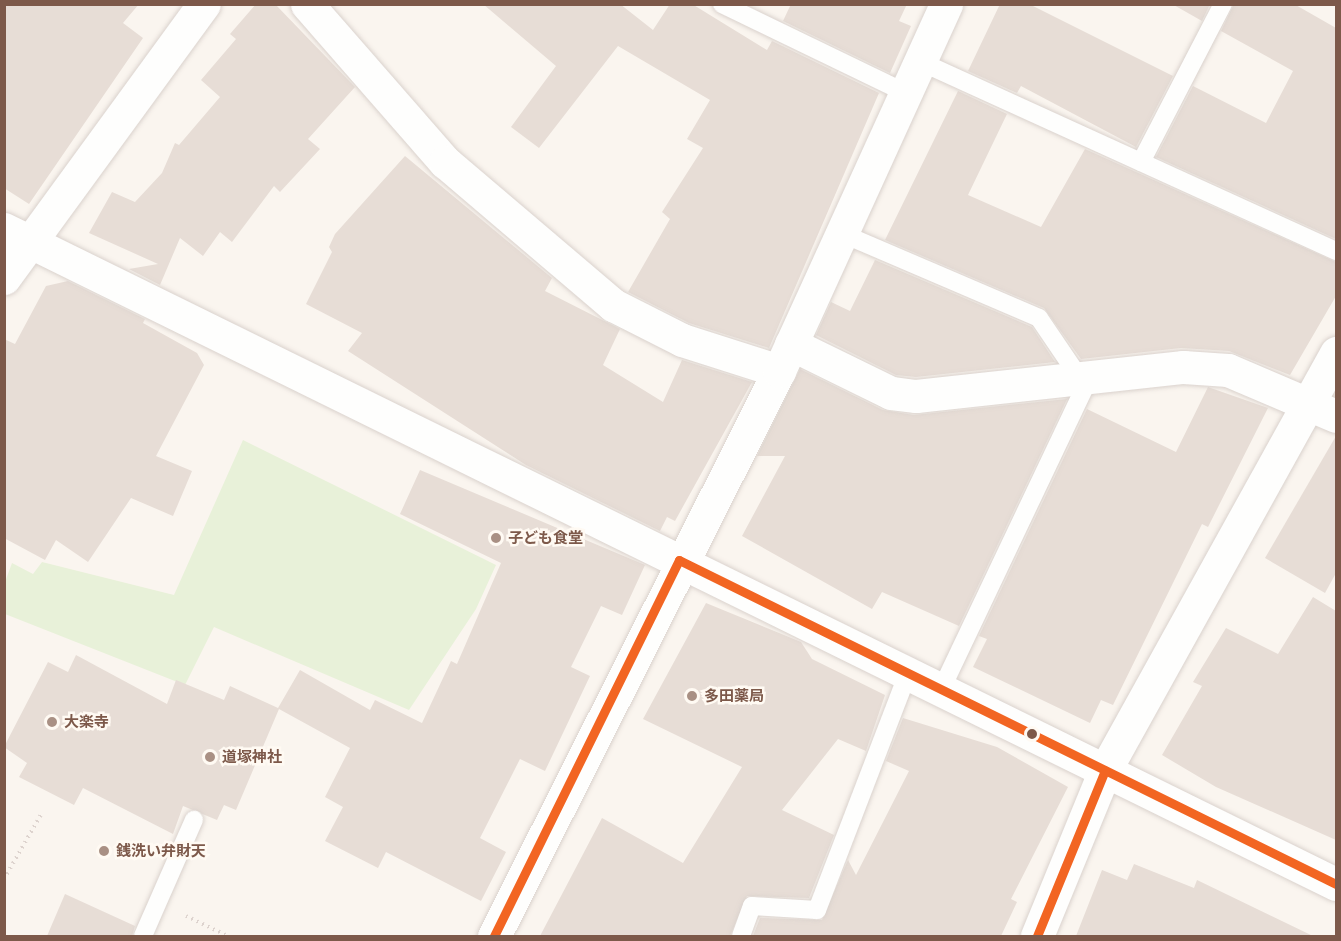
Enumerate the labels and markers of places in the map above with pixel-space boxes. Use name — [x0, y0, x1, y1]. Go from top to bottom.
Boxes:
place label: 子ども食堂 — [508, 529, 583, 547]
marker: 子ども食堂 — [489, 531, 503, 545]
place label: 多田薬局 — [704, 687, 764, 705]
marker: 多田薬局 — [685, 689, 699, 703]
place label: 大楽寺 — [64, 713, 109, 731]
marker: 大楽寺 — [45, 715, 59, 729]
unlabelled marker — [1026, 728, 1038, 740]
place label: 道塚神社 — [222, 748, 282, 766]
marker: 道塚神社 — [203, 750, 217, 764]
place label: 銭洗い弁財天 — [116, 842, 206, 860]
marker: 銭洗い弁財天 — [97, 844, 111, 858]

